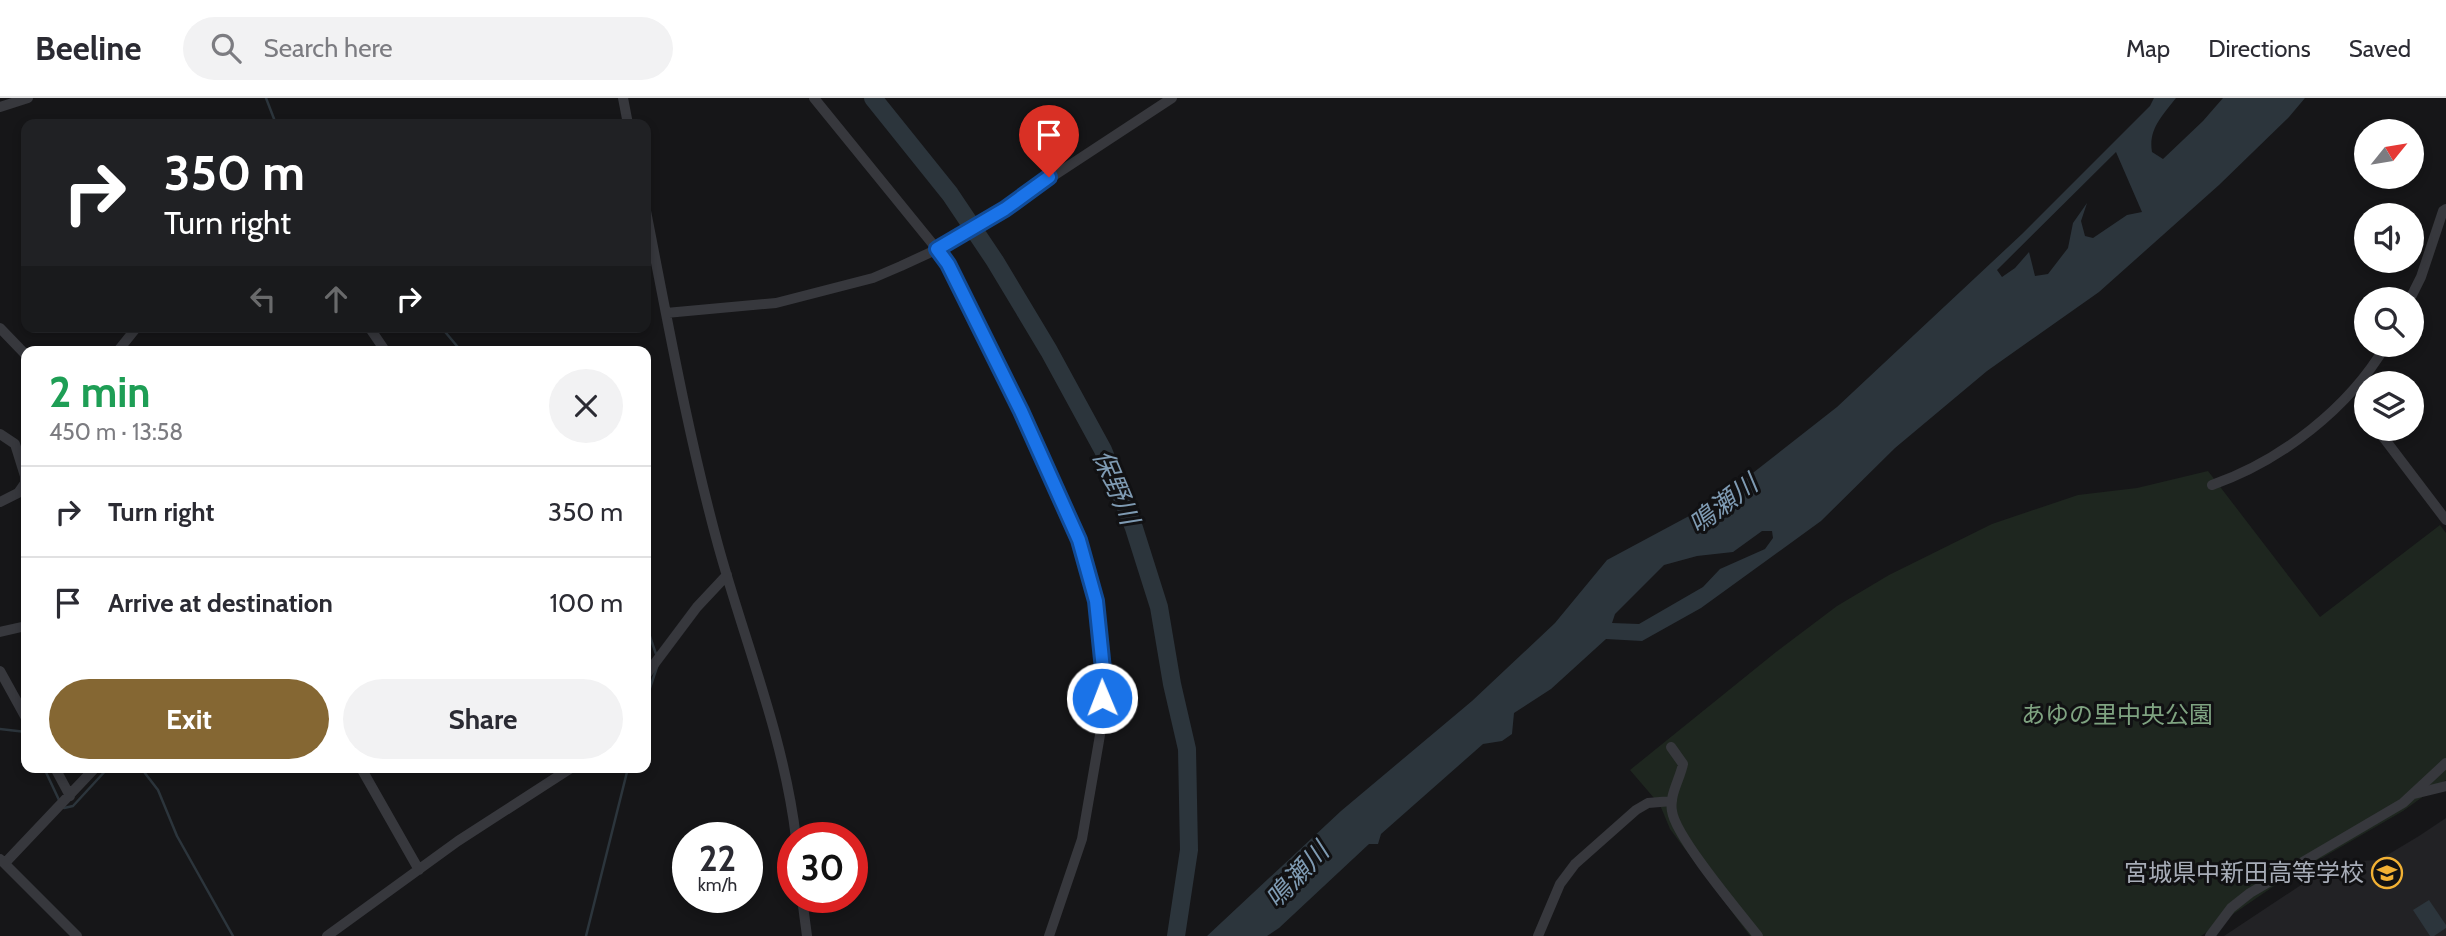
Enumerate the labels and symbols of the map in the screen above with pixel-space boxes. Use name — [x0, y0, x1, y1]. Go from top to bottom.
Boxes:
pin — [1019, 105, 1079, 177]
north arrow — [2354, 119, 2424, 189]
water label: 保野川 — [1086, 445, 1147, 532]
water label: 鳴瀬川 — [1682, 466, 1766, 540]
position arrow — [1065, 661, 1139, 735]
park label: あゆの里中央公園 — [2021, 700, 2213, 729]
speed limit sign: 30 — [777, 822, 868, 913]
water label: 鳴瀬川 — [1259, 833, 1337, 914]
school or university icon: 宮城県中新田高等学校 — [2370, 856, 2404, 890]
place label: 宮城県中新田高等学校 — [2124, 858, 2364, 887]

